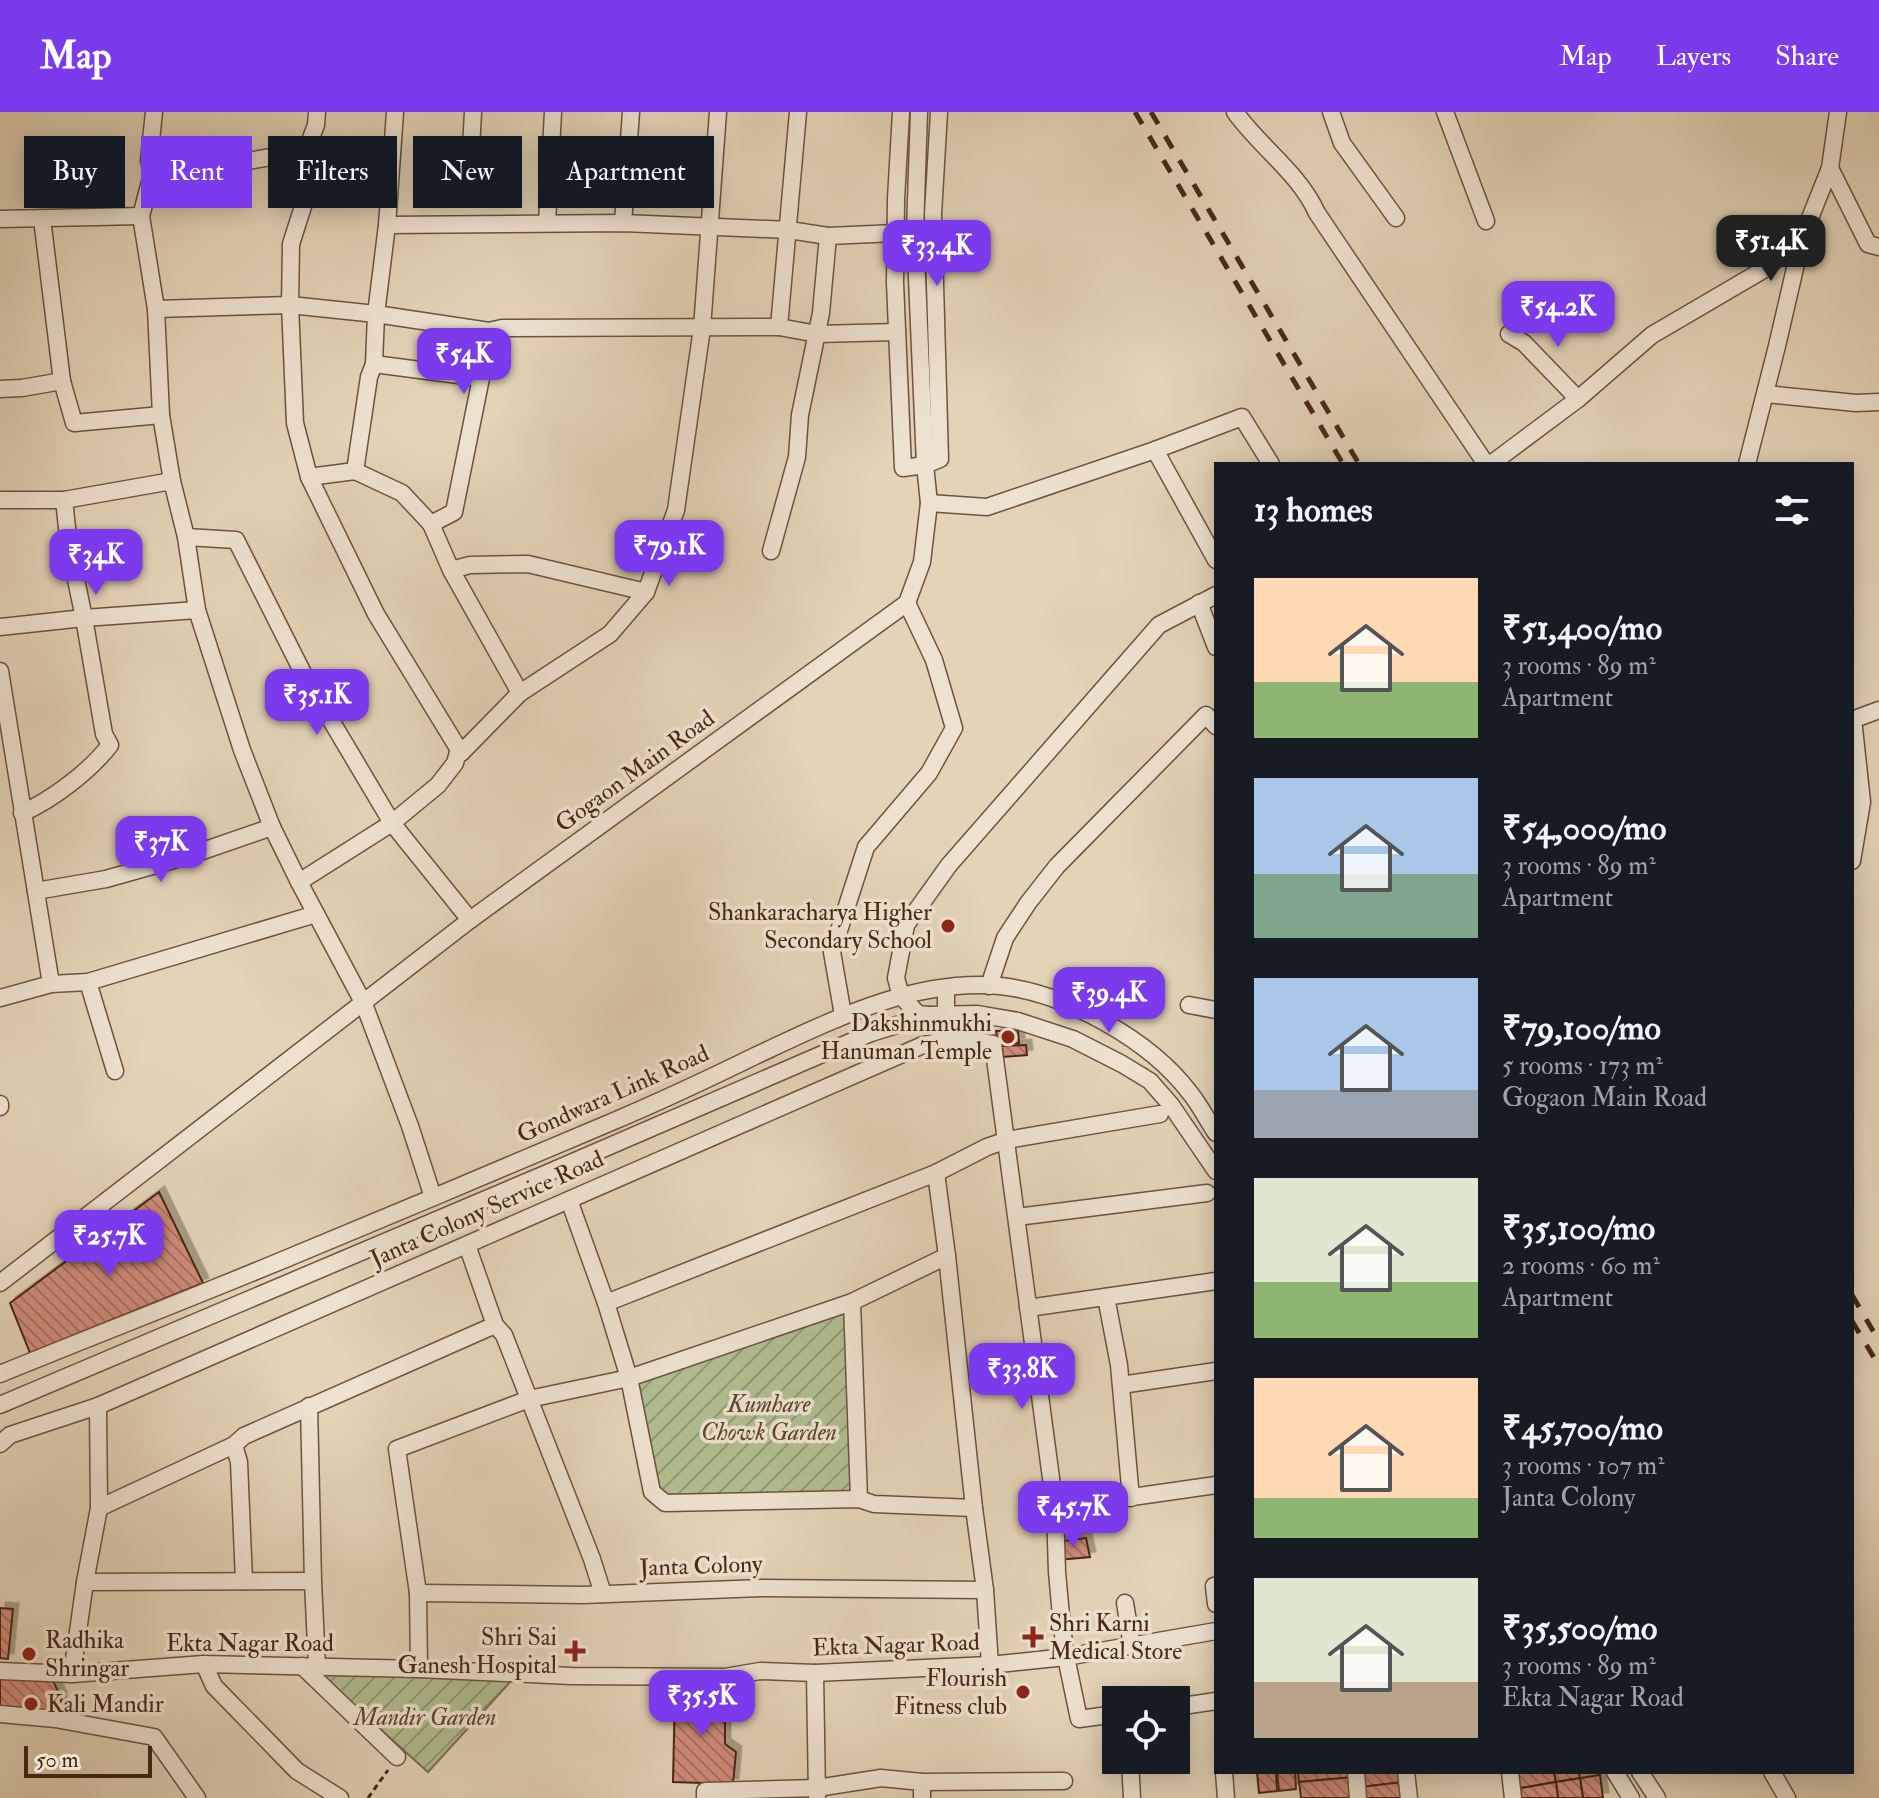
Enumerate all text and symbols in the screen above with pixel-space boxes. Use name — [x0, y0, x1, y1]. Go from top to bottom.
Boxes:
text: Map — [40, 32, 111, 80]
text: Map — [1559, 39, 1612, 74]
text: Layers — [1656, 39, 1731, 74]
text: Share — [1775, 39, 1839, 74]
chip: Buy — [24, 136, 125, 208]
chip: Rent — [141, 136, 252, 208]
chip: Filters — [268, 136, 397, 208]
chip: New — [413, 136, 522, 208]
chip: Apartment — [538, 136, 714, 208]
pin: ₹51.4K — [1706, 215, 1836, 283]
pin: ₹33.4K — [872, 220, 1002, 288]
text: ₹51.4K — [1734, 225, 1808, 257]
text: ₹33.4K — [901, 230, 973, 262]
pin: ₹54.2K — [1493, 281, 1623, 349]
text: ₹54.2K — [1520, 291, 1596, 323]
pin: ₹54K — [417, 328, 511, 396]
text: ₹54K — [435, 338, 493, 370]
icon: filters — [1770, 488, 1814, 532]
text: 13 homes — [1254, 489, 1373, 532]
pin: ₹79.1K — [604, 520, 734, 588]
pin: ₹34K — [49, 529, 143, 597]
text: ₹79.1K — [633, 530, 705, 562]
text: ₹34K — [68, 539, 124, 571]
text: ₹51,400/mo — [1502, 607, 1662, 650]
icon: home — [1318, 610, 1414, 706]
text: 3 rooms · 89 m² — [1502, 650, 1656, 682]
pin: ₹35.1K — [252, 669, 382, 737]
text: ₹35.1K — [283, 679, 351, 711]
text: Apartment — [1502, 682, 1613, 714]
street label: Gogaon Main Road — [549, 703, 721, 839]
text: ₹54,000/mo — [1502, 807, 1666, 850]
icon: home — [1318, 810, 1414, 906]
pin: ₹37K — [114, 816, 208, 884]
text: ₹37K — [134, 826, 188, 858]
text: 3 rooms · 89 m² — [1502, 850, 1656, 882]
text: Apartment — [1502, 882, 1613, 914]
place label: Shankaracharya Higher Secondary School — [708, 897, 932, 956]
marker: Shankaracharya Higher Secondary School — [939, 917, 957, 935]
pin: ₹39.4K — [1044, 967, 1174, 1035]
text: ₹39.4K — [1071, 977, 1147, 1009]
text: ₹79,100/mo — [1502, 1007, 1661, 1050]
place label: Dakshinmukhi Hanuman Temple — [821, 1008, 992, 1067]
icon: home — [1318, 1010, 1414, 1106]
marker: Dakshinmukhi Hanuman Temple — [999, 1028, 1017, 1046]
street label: Gondwara Link Road — [512, 1038, 714, 1150]
text: 5 rooms · 173 m² — [1502, 1050, 1663, 1082]
text: Gogaon Main Road — [1502, 1082, 1707, 1114]
street label: Janta Colony Service Road — [364, 1143, 609, 1275]
text: ₹35,100/mo — [1502, 1207, 1655, 1250]
pin: ₹25.7K — [44, 1210, 174, 1278]
icon: home — [1318, 1210, 1414, 1306]
text: ₹25.7K — [72, 1220, 146, 1252]
text: 2 rooms · 60 m² — [1502, 1250, 1660, 1282]
text: Apartment — [1502, 1282, 1613, 1314]
pin: ₹33.8K — [957, 1343, 1087, 1411]
text: ₹33.8K — [987, 1353, 1057, 1385]
park label: Kumhare Chowk Garden — [701, 1389, 837, 1448]
text: ₹45,700/mo — [1502, 1407, 1663, 1450]
icon: home — [1318, 1410, 1414, 1506]
text: 3 rooms · 107 m² — [1502, 1450, 1665, 1482]
pin: ₹45.7K — [1008, 1481, 1138, 1549]
text: Janta Colony — [1502, 1482, 1636, 1514]
text: ₹45.7K — [1036, 1491, 1110, 1523]
street label: Janta Colony — [638, 1548, 764, 1584]
text: ₹35,500/mo — [1502, 1607, 1657, 1650]
place label: Shri Karni Medical Store — [1049, 1608, 1182, 1667]
icon: home — [1318, 1610, 1414, 1706]
place label: Shri Sai Ganesh Hospital — [398, 1622, 557, 1681]
place label: Radhika Shringar — [45, 1625, 129, 1684]
street label: Ekta Nagar Road — [812, 1627, 981, 1663]
street label: Ekta Nagar Road — [166, 1628, 334, 1659]
marker: Shri Karni Medical Store — [1024, 1628, 1042, 1646]
marker: Shri Sai Ganesh Hospital — [564, 1640, 586, 1662]
marker: Radhika Shringar — [20, 1645, 38, 1663]
text: 3 rooms · 89 m² — [1502, 1650, 1656, 1682]
place label: Flourish Fitness club — [894, 1663, 1007, 1722]
pin: ₹35.5K — [637, 1670, 767, 1738]
text: ₹35.5K — [667, 1680, 737, 1712]
text: Ekta Nagar Road — [1502, 1682, 1684, 1714]
marker: Flourish Fitness club — [1014, 1683, 1032, 1701]
map controls — [1102, 1686, 1190, 1774]
button: locate — [1102, 1686, 1190, 1774]
place label: Kali Mandir — [47, 1689, 164, 1720]
marker: Kali Mandir — [22, 1695, 40, 1713]
park label: Mandir Garden — [352, 1702, 496, 1733]
scale bar — [24, 1742, 152, 1778]
text: 50 m — [36, 1746, 78, 1774]

